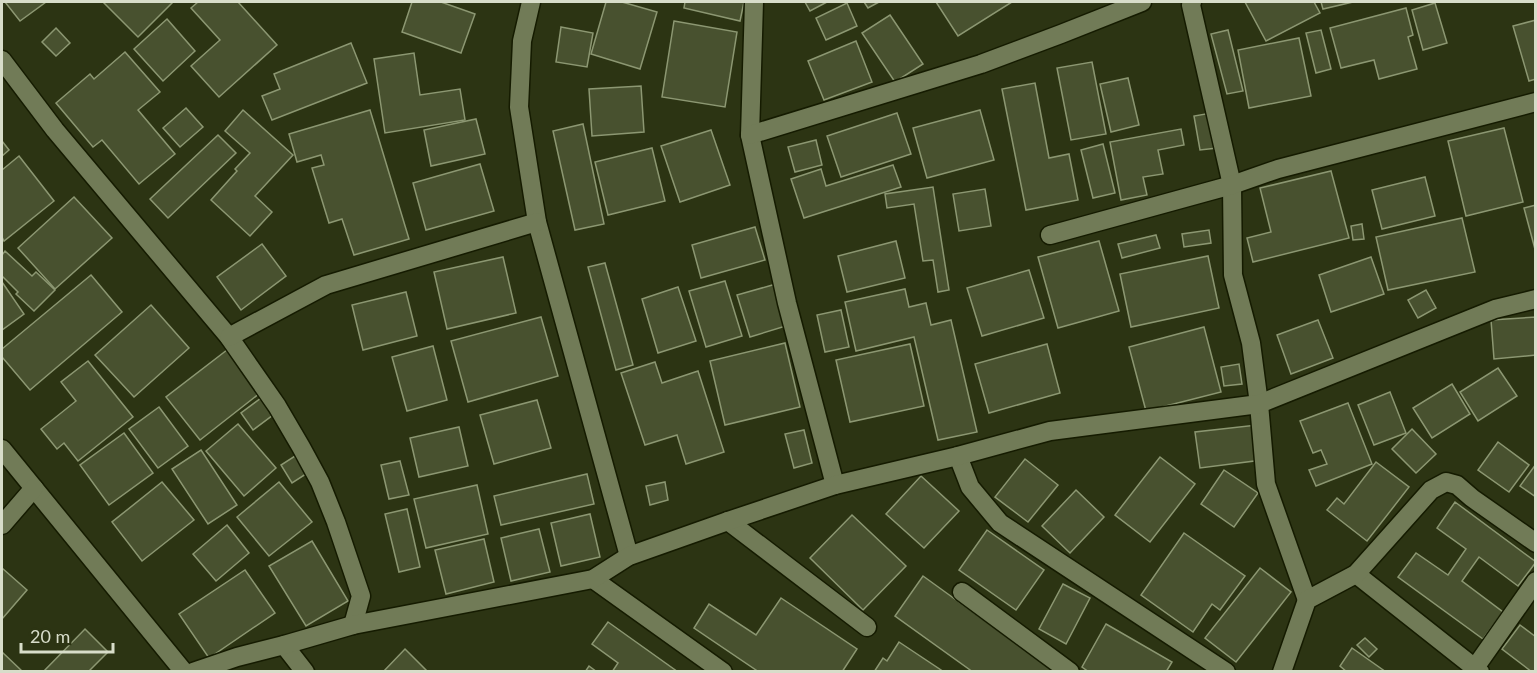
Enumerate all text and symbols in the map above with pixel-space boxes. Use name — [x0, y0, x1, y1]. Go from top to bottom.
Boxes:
scale bar — [21, 616, 112, 654]
text: 20 m — [30, 625, 70, 647]

